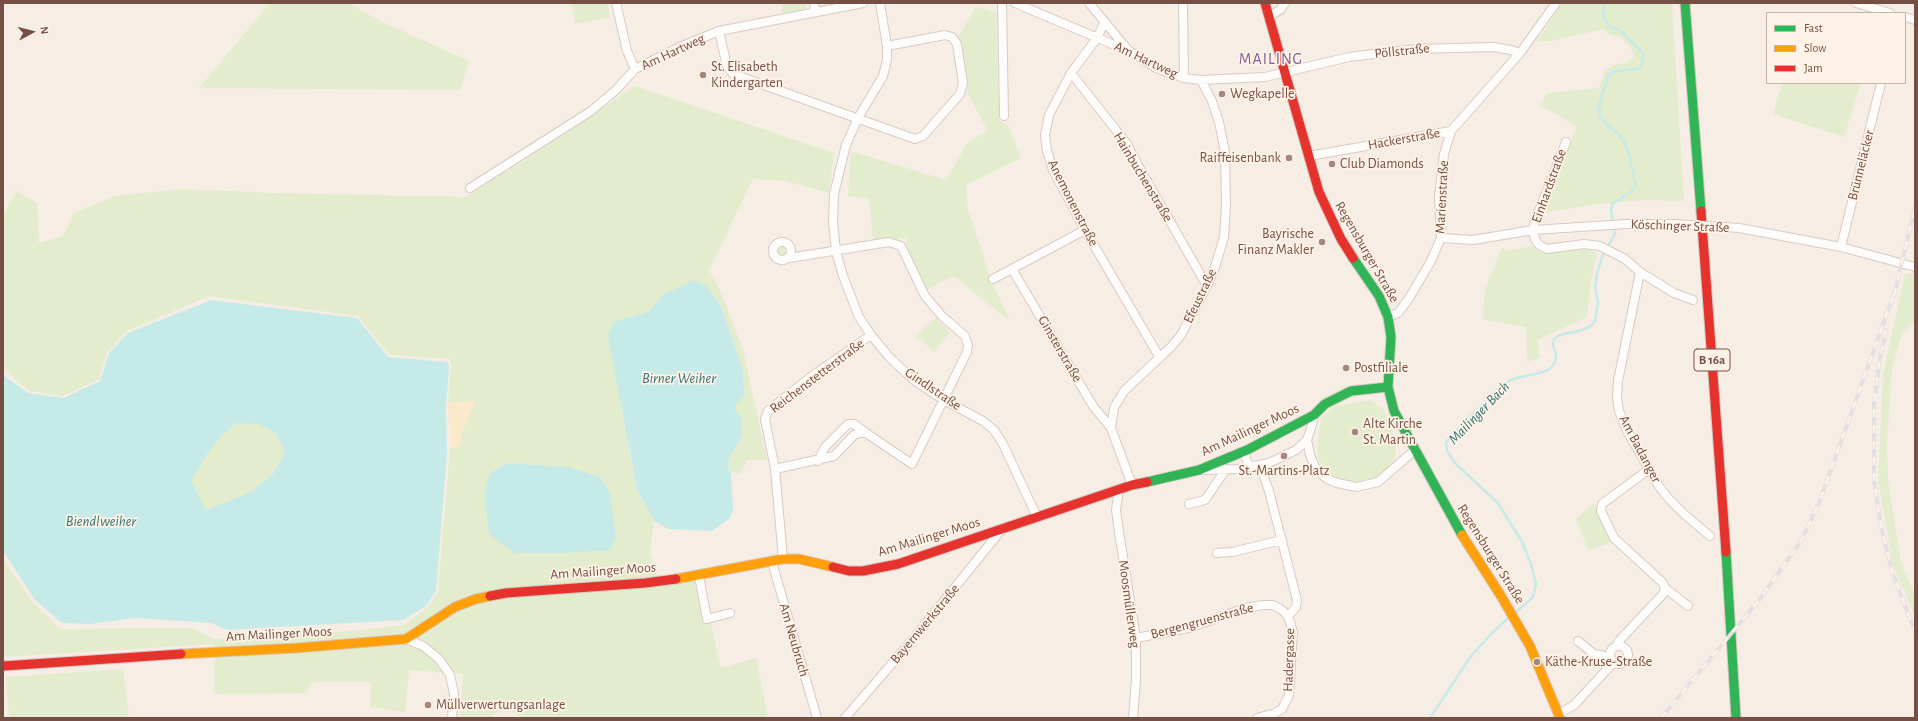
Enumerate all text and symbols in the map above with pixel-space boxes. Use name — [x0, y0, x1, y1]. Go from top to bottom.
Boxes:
north arrow — [12, 12, 52, 52]
legend — [1766, 12, 1906, 84]
text: Fast — [1804, 22, 1823, 34]
text: N — [38, 26, 50, 35]
street label: Am Hartweg — [638, 30, 708, 74]
street label: Am Hartweg — [1111, 38, 1181, 82]
street label: Pöllstraße — [1374, 40, 1430, 62]
text: Slow — [1804, 42, 1826, 54]
district label: MAILING — [1239, 49, 1303, 69]
place label: St. Elisabeth Kindergarten — [711, 59, 783, 92]
text: Jam — [1804, 62, 1823, 74]
marker: St. Elisabeth Kindergarten — [698, 70, 708, 80]
place label: Wegkapelle — [1230, 86, 1295, 102]
marker: Wegkapelle — [1217, 89, 1227, 99]
street label: Hackerstraße — [1367, 124, 1441, 154]
street label: Brünneläcker — [1844, 128, 1878, 202]
street label: Hainbuchenstraße — [1110, 129, 1176, 225]
street label: Einhardstraße — [1528, 147, 1570, 225]
place label: Raiffeisenbank — [1200, 150, 1281, 166]
marker: Raiffeisenbank — [1284, 153, 1294, 163]
place label: Club Diamonds — [1340, 156, 1424, 172]
street label: Anemonenstraße — [1044, 157, 1102, 249]
marker: Club Diamonds — [1327, 159, 1337, 169]
street label: Marienstraße — [1432, 160, 1452, 234]
street label: Regensburger Straße — [1331, 198, 1403, 306]
street label: Köschinger Straße — [1630, 216, 1730, 236]
place label: Bayrische Finanz Makler — [1237, 226, 1314, 258]
marker: Bayrische Finanz Makler — [1317, 237, 1327, 247]
street label: Efeustraße — [1180, 266, 1220, 326]
street label: Ginsterstraße — [1034, 313, 1086, 385]
street label: Reichenstetterstraße — [767, 335, 867, 417]
road number: B 16a — [1694, 349, 1730, 371]
place label: Postfiliale — [1354, 360, 1408, 376]
marker: Postfiliale — [1341, 363, 1351, 373]
street label: Gindlstraße — [902, 364, 964, 414]
water label: Birner Weiher — [642, 369, 716, 387]
water label: Mailinger Bach — [1445, 378, 1513, 448]
street label: Am Mailinger Moos — [1198, 400, 1302, 460]
street label: Am Badanger — [1615, 412, 1665, 486]
place label: Alte Kirche St. Martin — [1363, 416, 1422, 448]
marker: Alte Kirche St. Martin — [1350, 427, 1360, 437]
marker: St.-Martins-Platz — [1279, 451, 1289, 461]
place label: St.-Martins-Platz — [1238, 463, 1330, 479]
street label: Regensburger Straße — [1454, 501, 1528, 607]
water label: Biendlweiher — [66, 512, 136, 530]
street label: Am Mailinger Moos — [876, 513, 982, 561]
street label: Am Mailinger Moos — [549, 559, 657, 583]
street label: Moosmüllerweg — [1115, 559, 1143, 649]
street label: Bayernwerkstraße — [887, 581, 963, 667]
street label: Bergengruenstraße — [1149, 599, 1255, 643]
street label: Am Neubruch — [775, 601, 813, 679]
street label: Am Mailinger Moos — [226, 623, 332, 645]
street label: Hadergasse — [1279, 628, 1299, 692]
place label: Käthe-Kruse-Straße — [1545, 654, 1652, 670]
marker: Käthe-Kruse-Straße — [1532, 657, 1542, 667]
place label: Müllverwertungsanlage — [436, 697, 565, 713]
marker: Müllverwertungsanlage — [423, 700, 433, 710]

